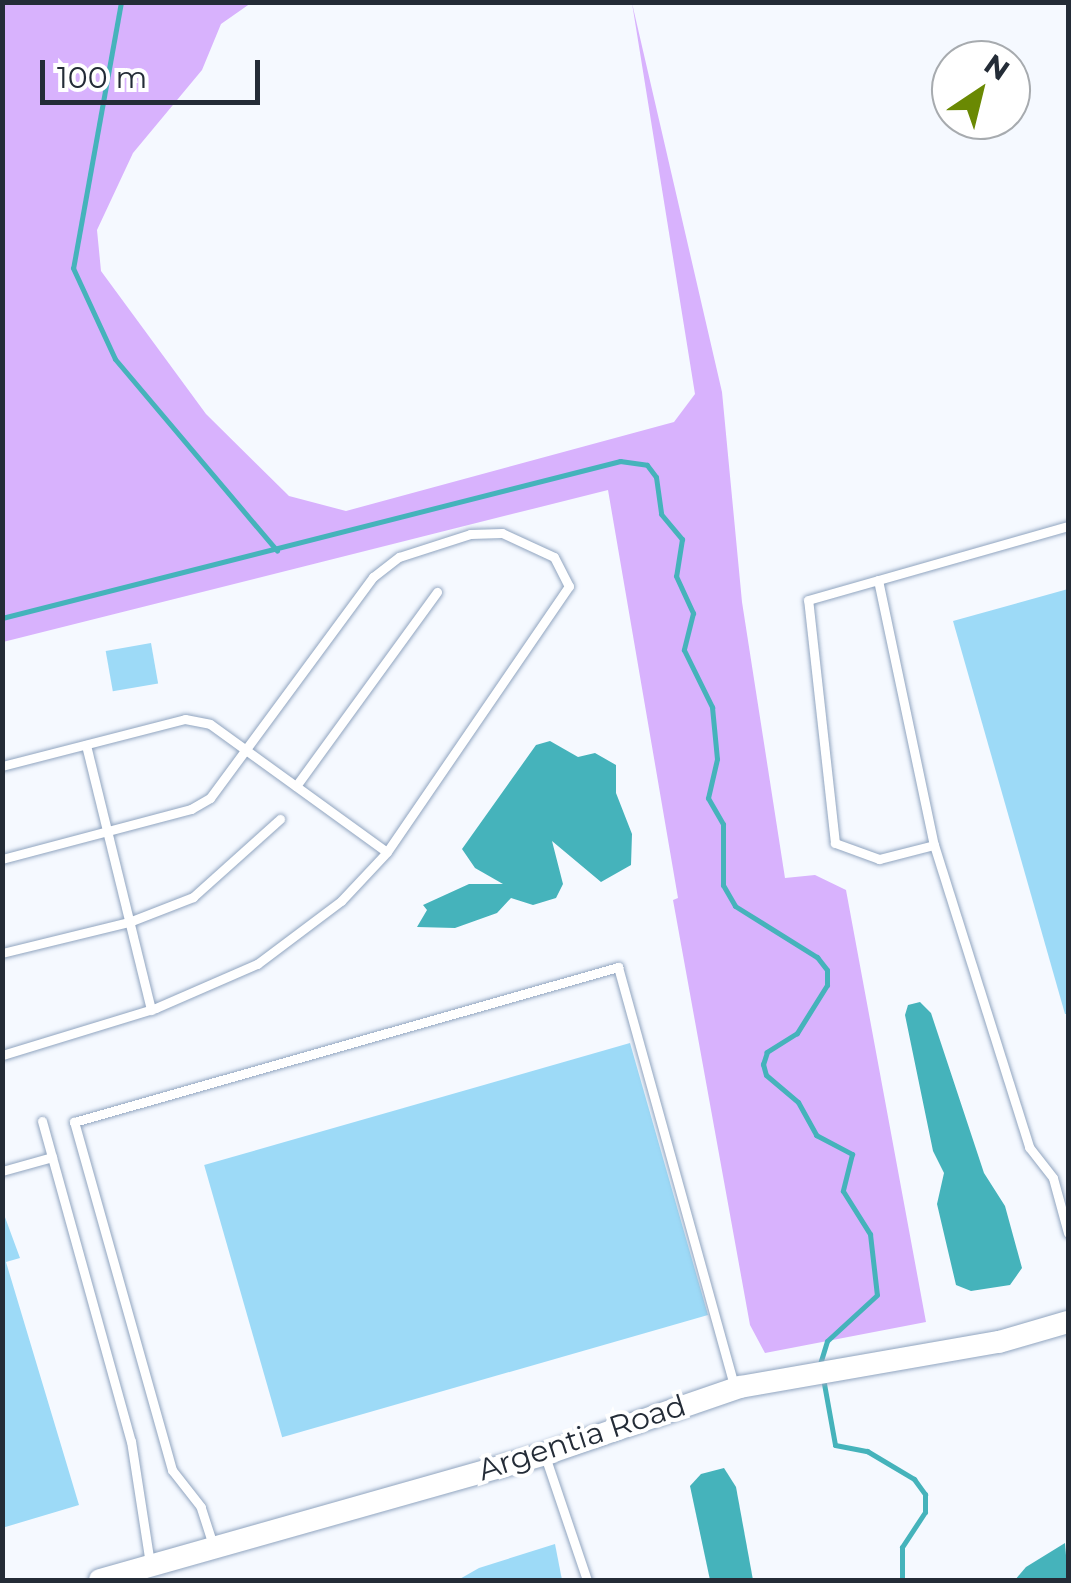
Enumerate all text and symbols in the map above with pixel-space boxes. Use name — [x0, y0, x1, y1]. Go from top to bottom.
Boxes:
scale bar — [45, 40, 265, 102]
north arrow — [931, 40, 1031, 140]
text: N — [978, 47, 1016, 87]
text: 100 m — [57, 59, 147, 96]
street label: Argentia Road — [474, 1387, 690, 1489]

